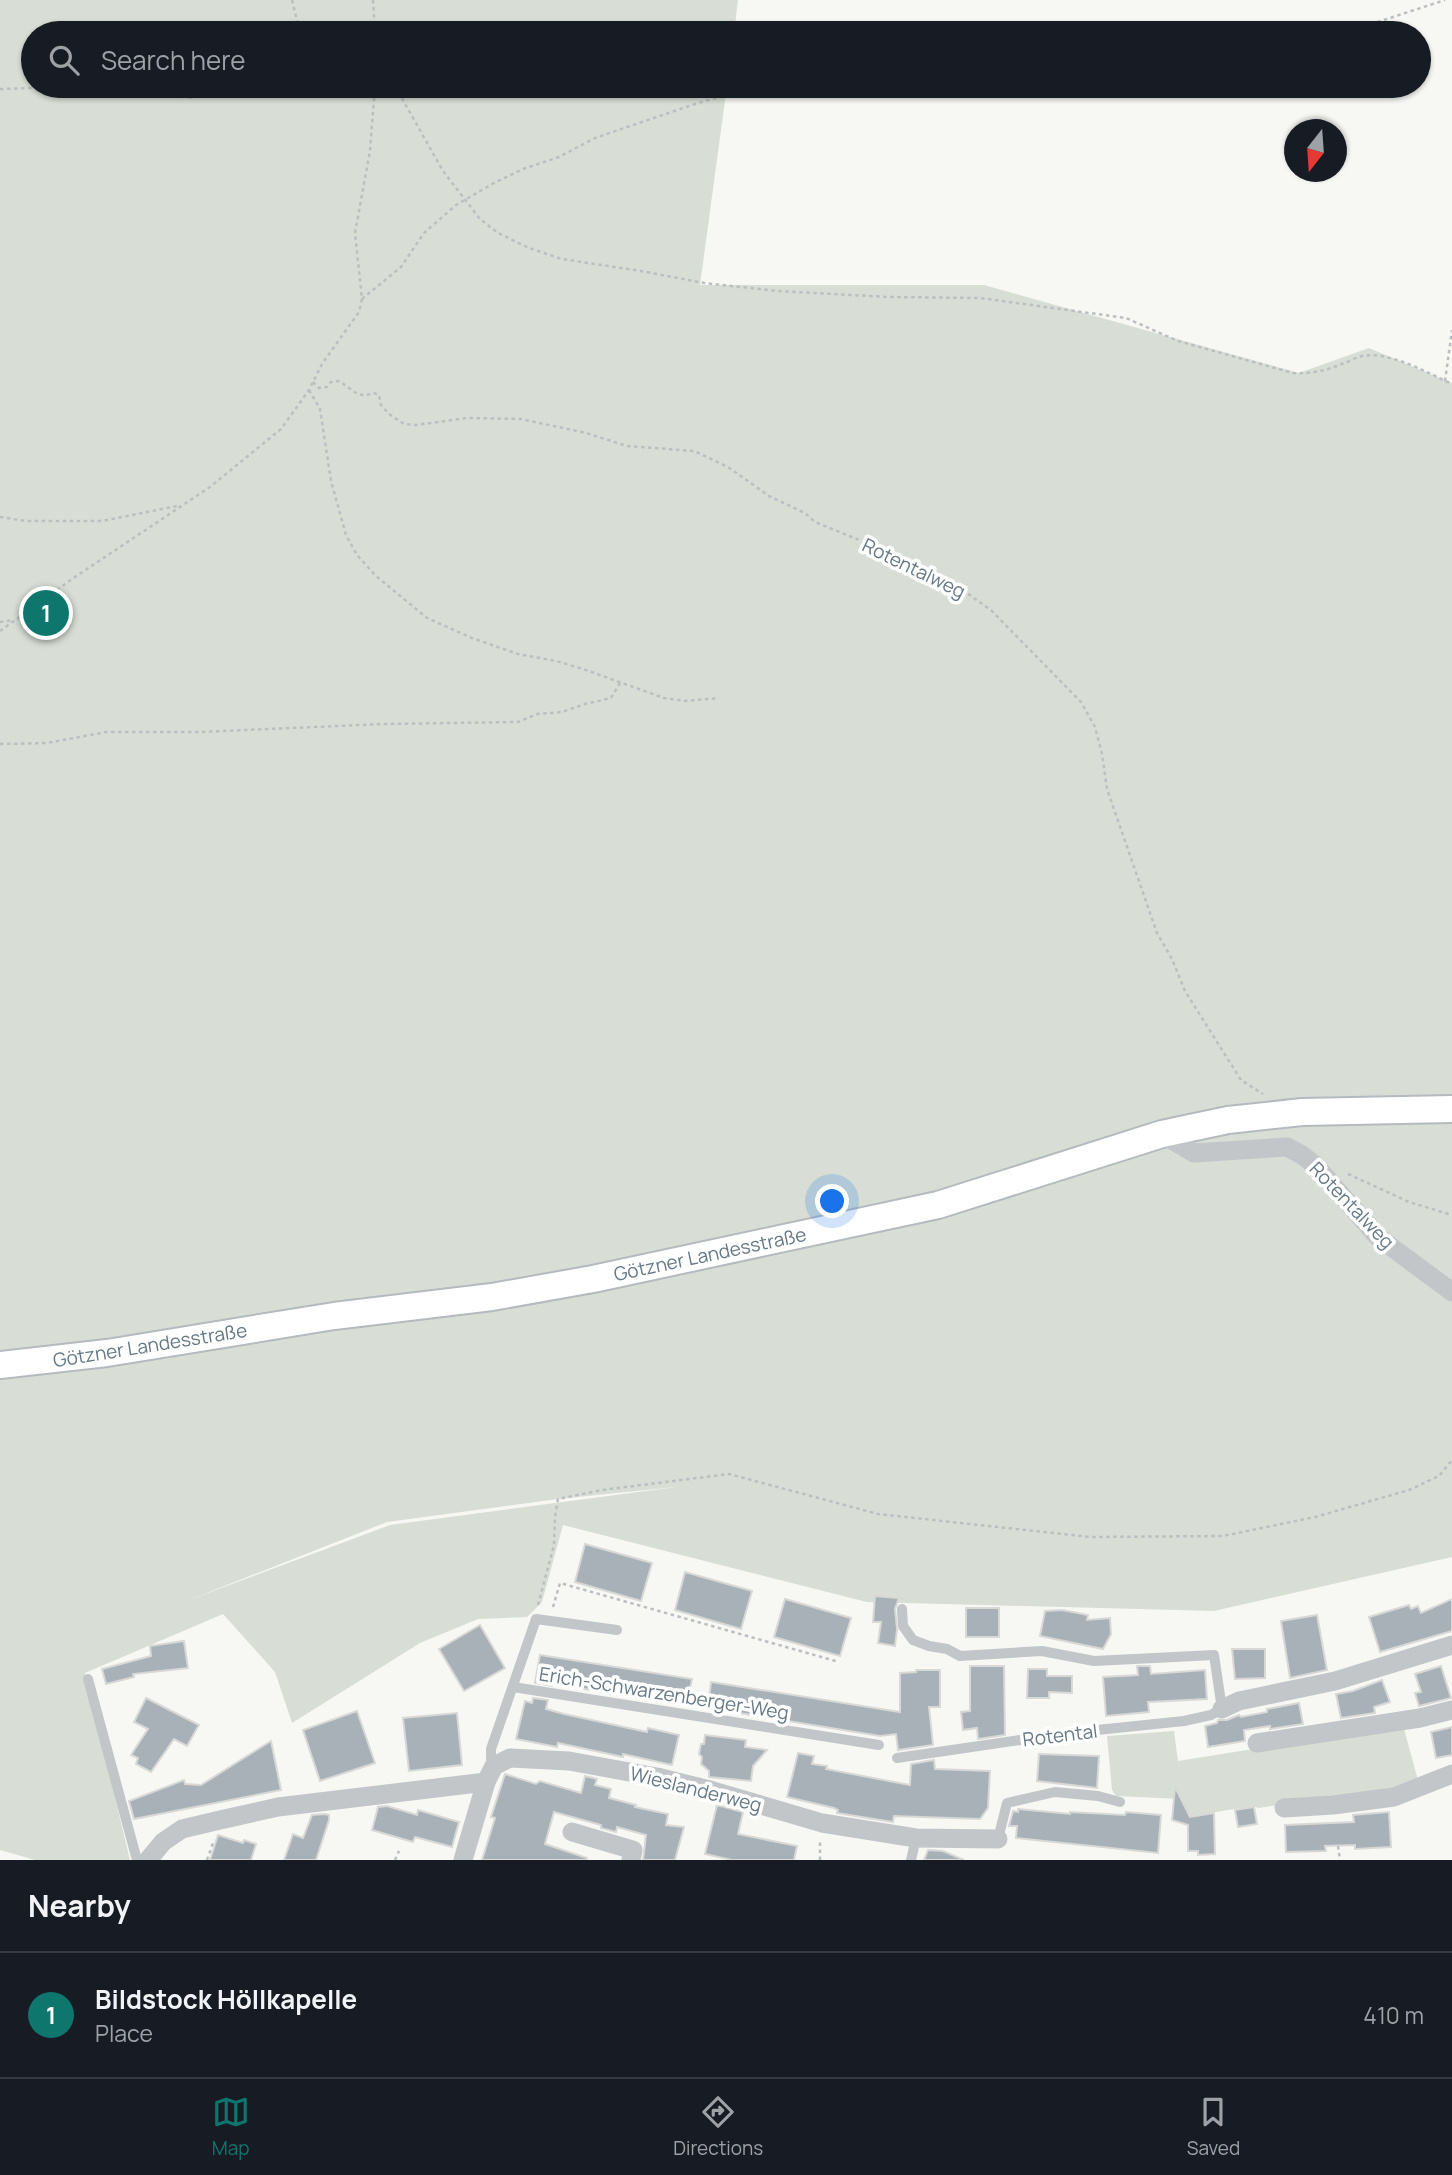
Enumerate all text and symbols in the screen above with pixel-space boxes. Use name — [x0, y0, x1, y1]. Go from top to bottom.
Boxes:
search box — [21, 21, 1431, 98]
icon: search — [45, 41, 83, 79]
text: Search here — [101, 42, 246, 78]
north arrow — [1284, 119, 1347, 182]
street label: Rotentalweg — [858, 532, 970, 604]
pin: 1 — [23, 587, 69, 639]
street label: Rotentalweg — [1304, 1156, 1400, 1254]
your location — [815, 1184, 849, 1218]
street label: Götzner Landesstraße — [611, 1221, 809, 1287]
street label: Götzner Landesstraße — [51, 1317, 249, 1373]
street label: Erich-Schwarzenberger-Weg — [537, 1660, 791, 1726]
street label: Rotental — [1021, 1718, 1099, 1752]
street label: Wieslanderweg — [627, 1760, 765, 1818]
text: Nearby — [28, 1885, 131, 1926]
text: Bildstock Höllkapelle — [95, 1981, 357, 2017]
text: 1 — [46, 1999, 56, 2031]
text: 410 m — [1363, 1999, 1424, 2031]
text: Place — [95, 2017, 153, 2049]
tab: Map — [212, 2093, 250, 2161]
tab: Directions — [673, 2093, 763, 2161]
tab: Saved — [1187, 2093, 1240, 2161]

